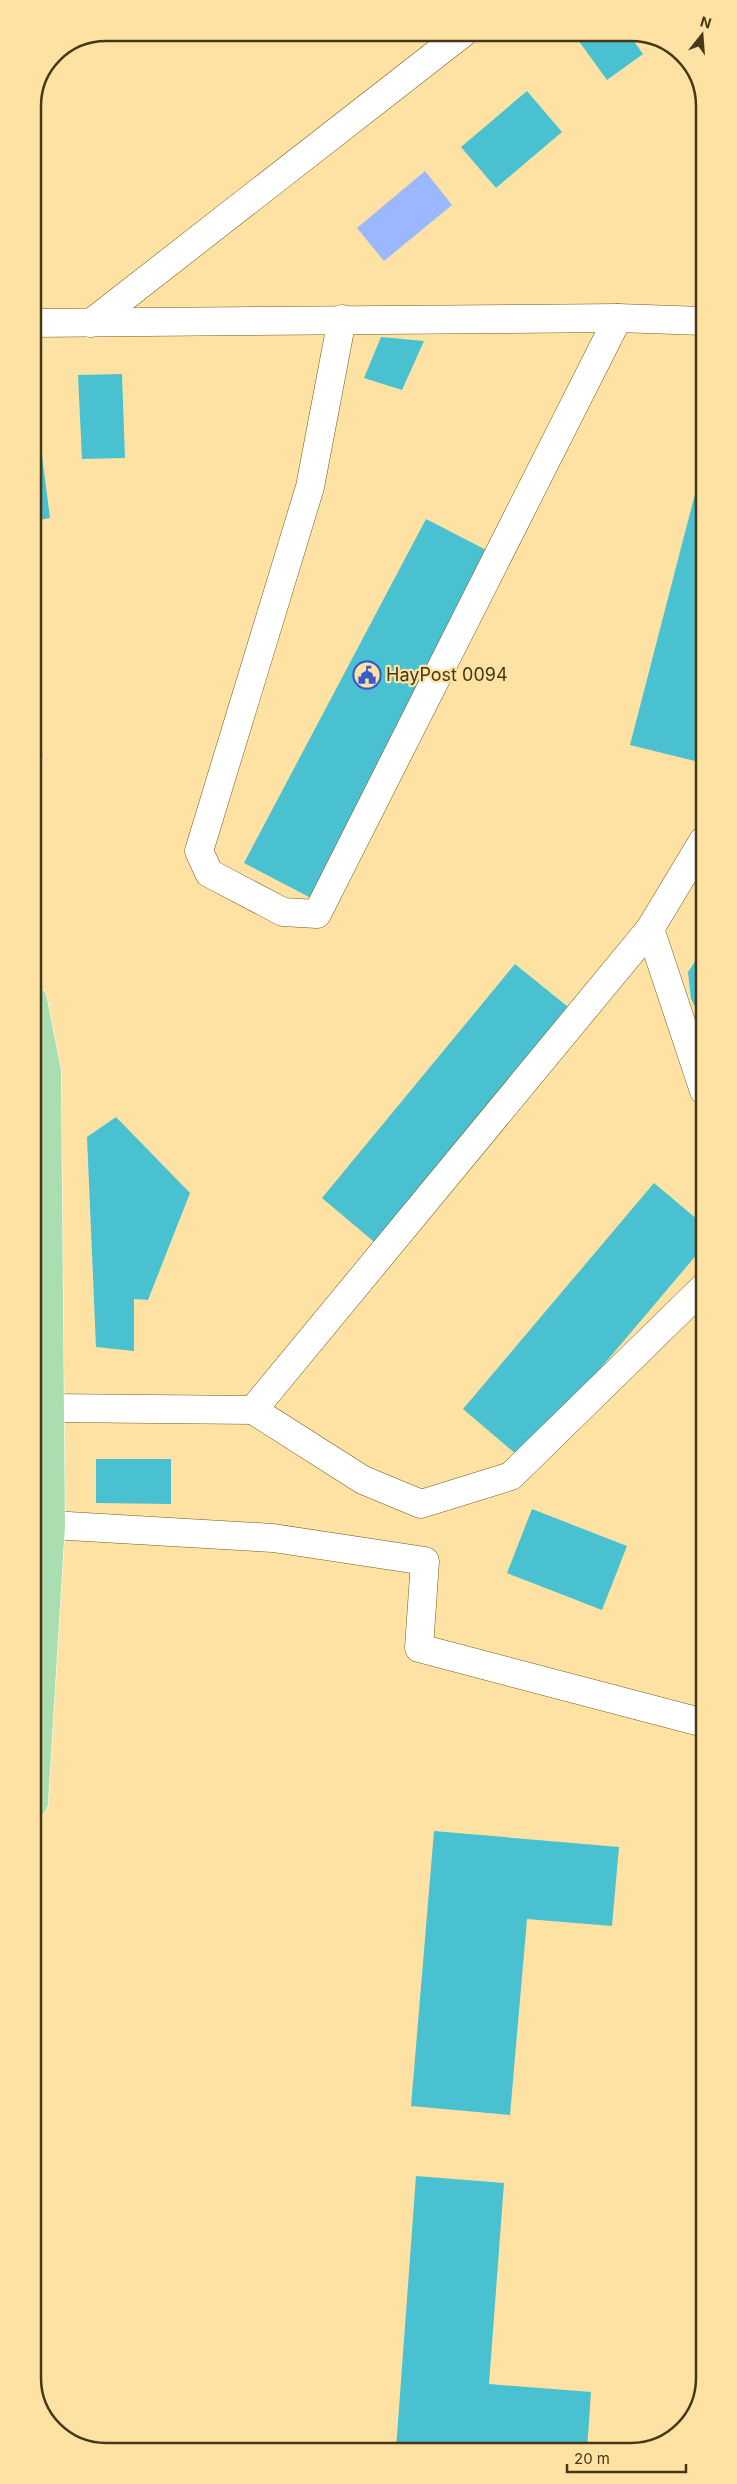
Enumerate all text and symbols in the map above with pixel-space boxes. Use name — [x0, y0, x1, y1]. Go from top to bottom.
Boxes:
north arrow — [677, 10, 727, 60]
text: N — [698, 12, 714, 32]
public building icon: HayPost 0094 — [352, 660, 382, 690]
place label: HayPost 0094 — [386, 664, 508, 685]
scale bar — [567, 2442, 686, 2474]
text: 20 m — [574, 2449, 610, 2468]

